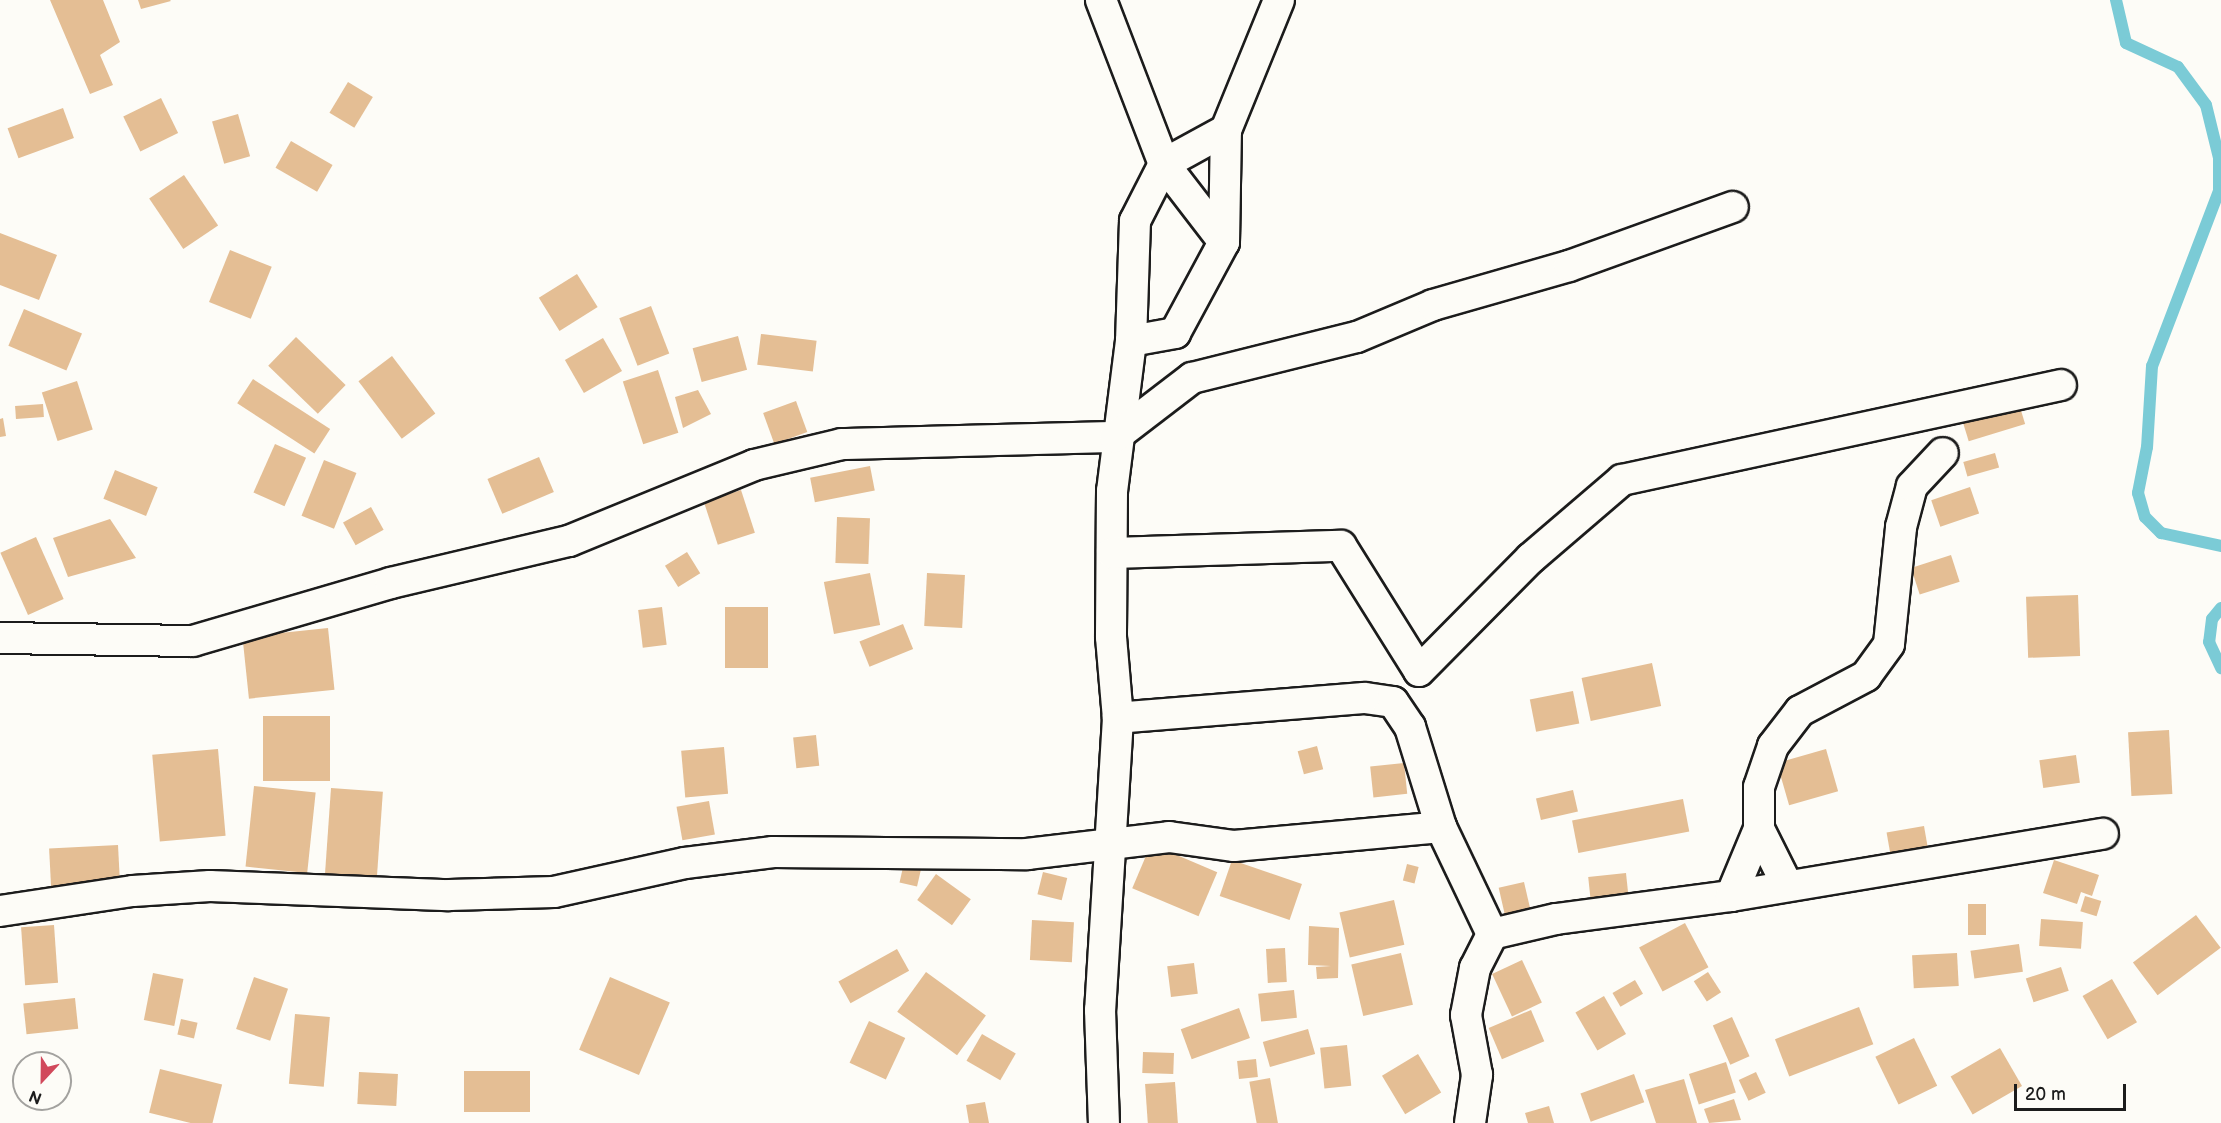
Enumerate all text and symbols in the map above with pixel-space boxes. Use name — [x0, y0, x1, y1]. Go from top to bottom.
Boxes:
north arrow — [12, 1051, 72, 1111]
scale bar — [2017, 1072, 2130, 1110]
text: 20 m — [2025, 1084, 2066, 1105]
text: N — [27, 1085, 45, 1107]

